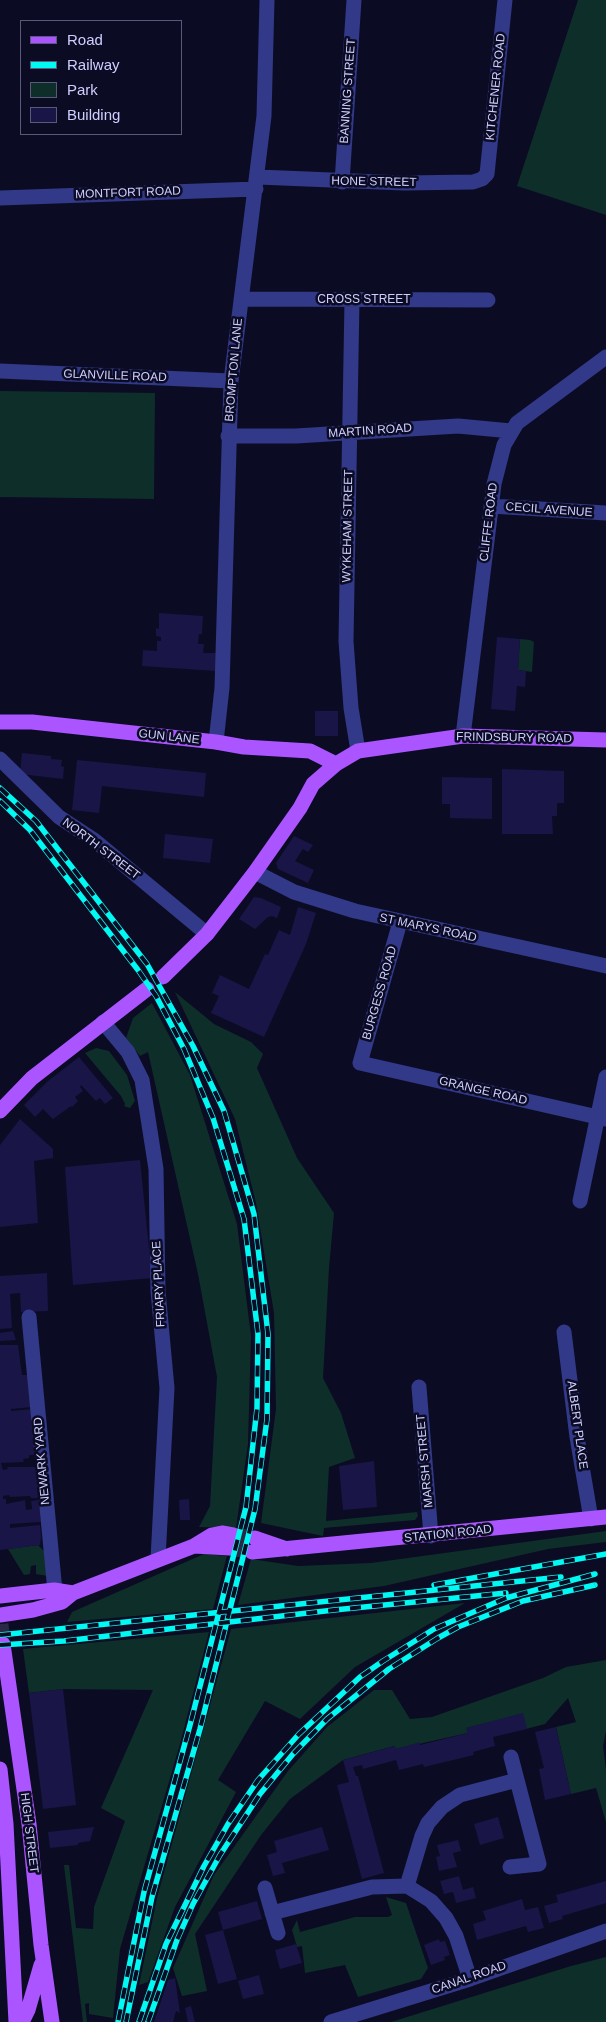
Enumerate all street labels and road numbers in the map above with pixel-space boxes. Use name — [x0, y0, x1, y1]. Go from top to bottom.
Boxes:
street label: KITCHENER ROAD — [483, 33, 509, 141]
street label: BANNING STREET — [337, 38, 359, 144]
street label: HONE STREET — [331, 174, 417, 190]
street label: MONTFORT ROAD — [75, 184, 181, 202]
street label: CROSS STREET — [317, 293, 411, 307]
street label: BROMPTON LANE — [222, 318, 246, 422]
street label: GLANVILLE ROAD — [63, 367, 167, 385]
street label: MARTIN ROAD — [328, 421, 412, 441]
street label: WYKEHAM STREET — [340, 470, 356, 582]
street label: CLIFFE ROAD — [477, 482, 501, 562]
street label: CECIL AVENUE — [505, 500, 593, 520]
street label: GUN LANE — [138, 727, 200, 747]
street label: FRINDSBURY ROAD — [456, 730, 572, 746]
street label: NORTH STREET — [59, 815, 143, 883]
street label: ST MARYS ROAD — [378, 911, 478, 945]
street label: BURGESS ROAD — [360, 945, 400, 1041]
street label: GRANGE ROAD — [438, 1074, 528, 1108]
street label: FRIARY PLACE — [150, 1240, 168, 1328]
street label: ALBERT PLACE — [564, 1380, 590, 1470]
street label: MARSH STREET — [414, 1414, 436, 1508]
street label: NEWARK YARD — [31, 1417, 53, 1505]
street label: STATION ROAD — [403, 1522, 493, 1546]
street label: HIGH STREET — [17, 1792, 41, 1874]
street label: CANAL ROAD — [430, 1958, 508, 1998]

